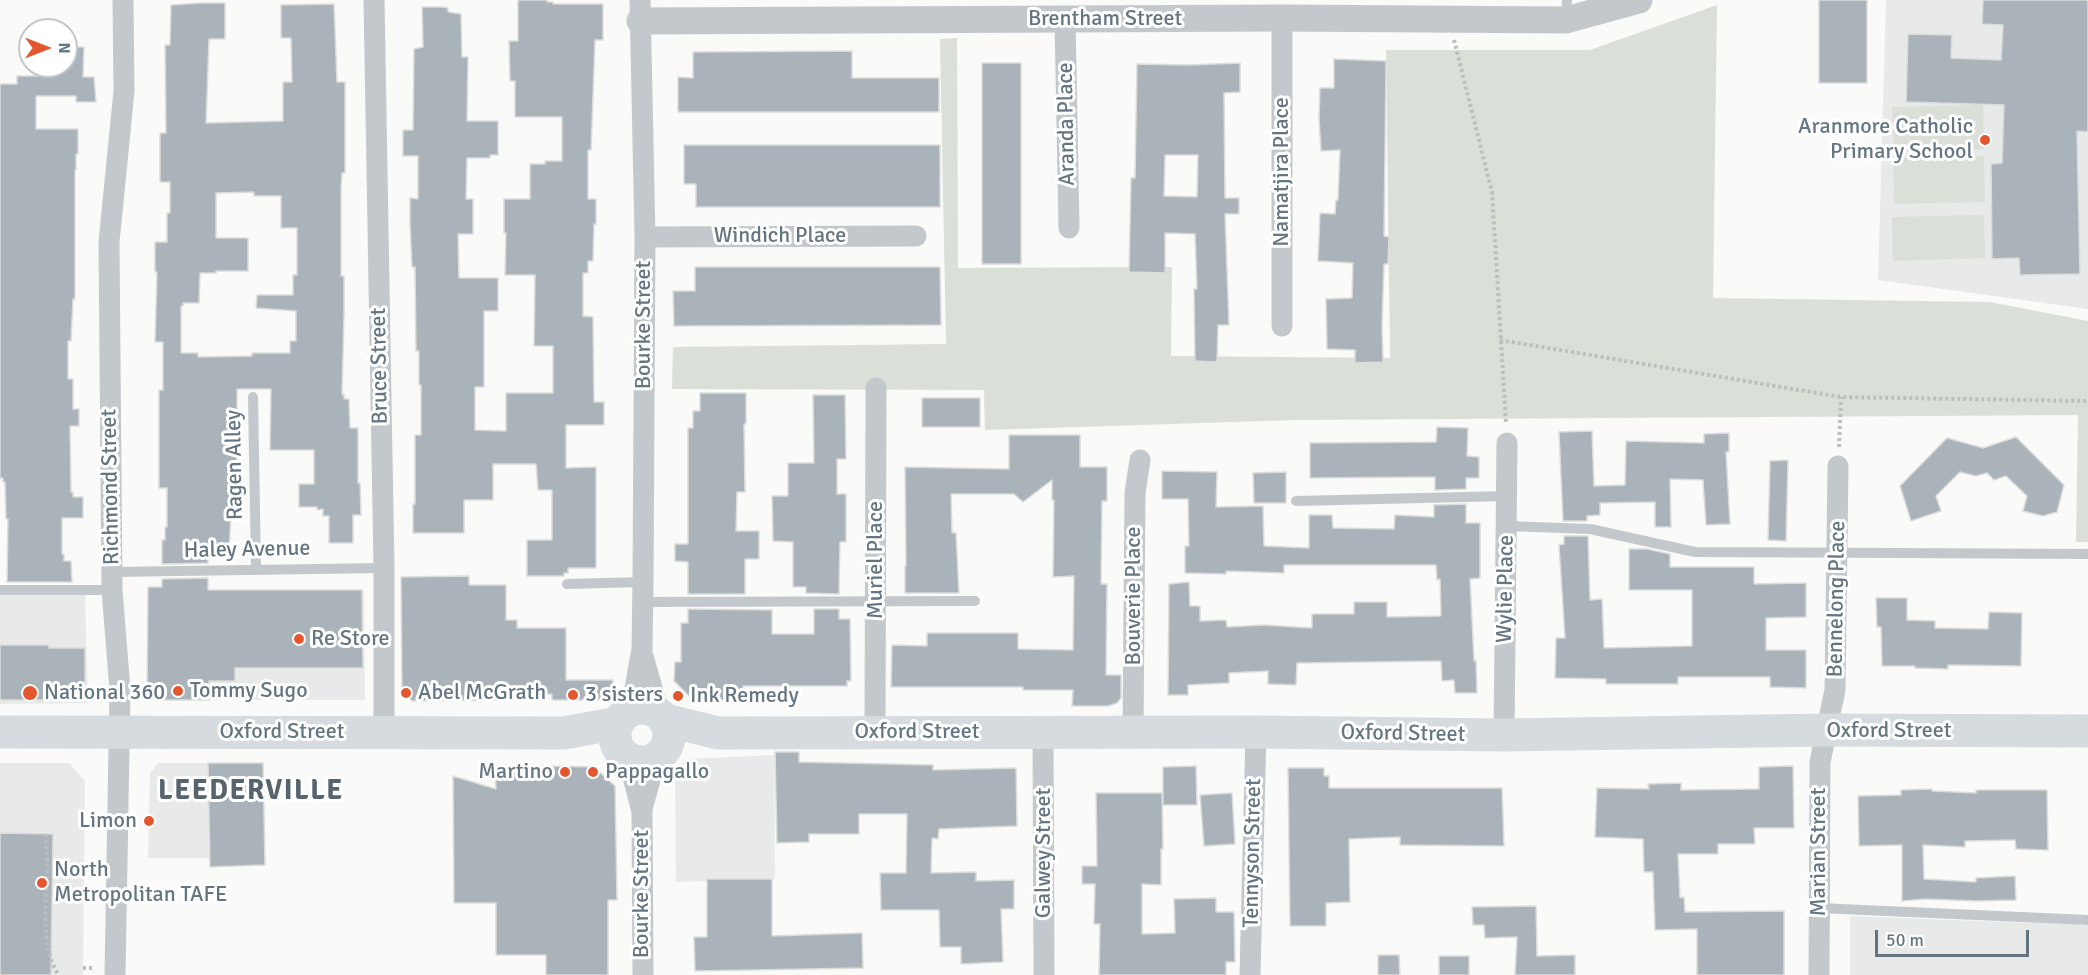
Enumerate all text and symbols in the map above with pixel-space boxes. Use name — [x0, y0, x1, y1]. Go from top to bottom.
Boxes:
street label: Brentham Street — [1028, 6, 1182, 32]
north arrow — [18, 18, 78, 78]
text: N — [54, 42, 74, 54]
street label: Aranda Place — [1053, 62, 1081, 186]
street label: Namatjira Place — [1269, 97, 1295, 247]
place label: Aranmore Catholic Primary School — [1798, 114, 1973, 166]
marker: Aranmore Catholic Primary School — [1978, 133, 1992, 147]
street label: Windich Place — [714, 223, 846, 249]
street label: Bourke Street — [631, 261, 657, 389]
street label: Bruce Street — [366, 308, 394, 424]
street label: Richmond Street — [96, 409, 126, 565]
street label: Ragen Alley — [221, 410, 249, 520]
street label: Muriel Place — [863, 501, 889, 619]
street label: Bennelong Place — [1822, 520, 1852, 678]
street label: Bouverie Place — [1121, 526, 1147, 666]
street label: Wylie Place — [1492, 535, 1520, 643]
street label: Haley Avenue — [183, 536, 311, 564]
place label: Re Store — [311, 626, 390, 652]
marker: Re Store — [292, 632, 306, 646]
place label: Tommy Sugo — [190, 678, 308, 704]
place label: National 360 — [44, 680, 165, 706]
place label: Abel McGrath — [418, 680, 546, 706]
place label: 3 sisters — [585, 682, 663, 708]
place label: Ink Remedy — [690, 683, 799, 709]
marker: National 360 — [21, 684, 39, 702]
marker: Tommy Sugo — [171, 684, 185, 698]
marker: Abel McGrath — [399, 686, 413, 700]
marker: 3 sisters — [566, 688, 580, 702]
marker: Ink Remedy — [671, 689, 685, 703]
street label: Oxford Street — [1827, 718, 1951, 744]
street label: Oxford Street — [220, 719, 344, 745]
street label: Oxford Street — [855, 719, 979, 745]
street label: Oxford Street — [1340, 720, 1466, 748]
place label: Martino — [478, 759, 553, 785]
place label: Pappagallo — [605, 759, 709, 785]
marker: Martino — [558, 765, 572, 779]
marker: Pappagallo — [586, 765, 600, 779]
district label: LEEDERVILLE — [158, 775, 344, 809]
street label: Tennyson Street — [1239, 778, 1267, 928]
street label: Galwey Street — [1031, 788, 1057, 918]
street label: Marian Street — [1806, 788, 1832, 916]
place label: Limon — [79, 808, 137, 834]
marker: Limon — [142, 814, 156, 828]
street label: Bourke Street — [629, 830, 655, 958]
place label: North Metropolitan TAFE — [54, 857, 227, 908]
marker: North Metropolitan TAFE — [35, 876, 49, 890]
scale bar — [1878, 918, 2032, 956]
text: 50 m — [1886, 929, 1924, 951]

